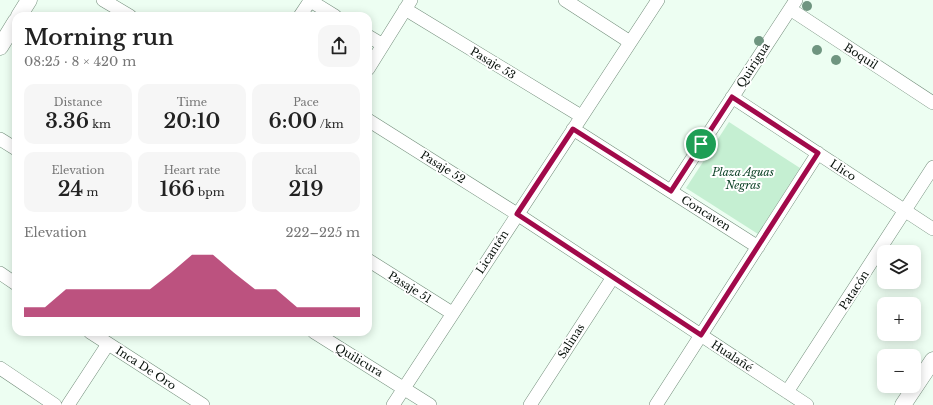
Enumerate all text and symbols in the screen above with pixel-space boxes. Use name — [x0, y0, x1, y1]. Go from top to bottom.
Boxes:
text: Morning run — [24, 24, 174, 51]
button: share — [318, 25, 360, 67]
street label: Quirigua — [733, 39, 773, 90]
street label: Boquil — [841, 40, 881, 72]
street label: Pasaje 53 — [468, 44, 518, 82]
text: 08:25 · 8 × 420 m — [24, 53, 136, 70]
text: Distance — [54, 95, 102, 109]
text: Time — [177, 95, 207, 109]
text: Pace — [293, 95, 319, 109]
text: 3.36 — [45, 109, 89, 133]
text: 20:10 — [164, 109, 220, 133]
text: 6:00 — [269, 109, 317, 133]
text: km — [89, 117, 111, 131]
text: /km — [317, 117, 344, 131]
pin — [684, 127, 718, 161]
icon: arrive — [690, 133, 712, 155]
street label: Pasaje 52 — [418, 148, 468, 186]
street label: Llico — [827, 156, 859, 184]
text: Elevation — [51, 163, 105, 177]
text: Heart rate — [164, 163, 220, 177]
text: kcal — [295, 163, 317, 177]
park label: Plaza Aguas Negras — [711, 165, 774, 192]
text: 24 — [58, 177, 83, 201]
text: 166 — [160, 177, 195, 201]
text: 219 — [289, 177, 323, 201]
text: m — [83, 185, 98, 199]
text: bpm — [195, 185, 224, 199]
street label: Concaven — [679, 192, 734, 234]
text: Elevation — [24, 224, 87, 241]
text: 222–225 m — [285, 224, 360, 241]
street label: Licantén — [473, 227, 512, 277]
map controls — [877, 245, 921, 393]
button: layers — [877, 245, 921, 289]
street label: Patacón — [836, 267, 872, 312]
street label: Pasaje 51 — [386, 268, 434, 306]
button: + — [877, 297, 921, 341]
street label: Salinas — [554, 321, 588, 361]
street label: Hualañé — [708, 337, 756, 375]
street label: Quilicura — [332, 340, 386, 380]
street label: Inca De Oro — [113, 343, 179, 393]
button: − — [877, 349, 921, 393]

